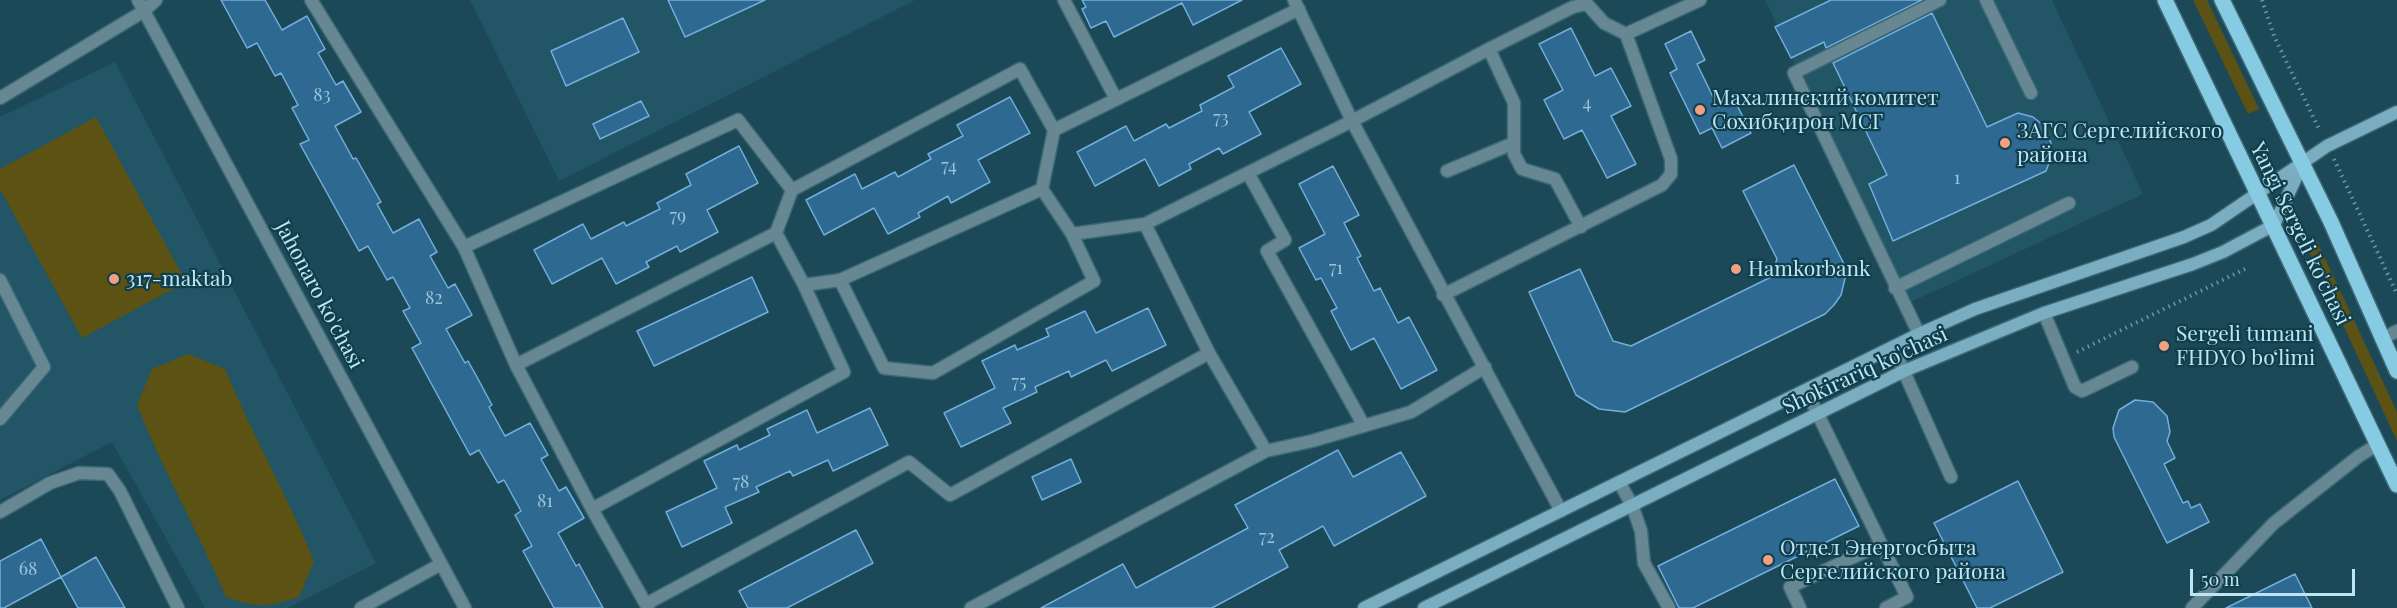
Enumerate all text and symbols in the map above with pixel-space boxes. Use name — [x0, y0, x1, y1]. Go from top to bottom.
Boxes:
house number: 83 — [313, 84, 331, 106]
place label: Махалинский комитет Сохибқирон МСГ — [1712, 85, 1939, 135]
house number: 4 — [1583, 92, 1591, 114]
marker: Махалинский комитет Сохибқирон МСГ — [1693, 103, 1707, 117]
house number: 73 — [1213, 107, 1229, 129]
place label: ЗАГС Сергелийского района — [2017, 118, 2222, 168]
marker: ЗАГС Сергелийского района — [1998, 136, 2012, 150]
street label: Yangi Sergeli ko'chasi — [2245, 138, 2355, 330]
house number: 74 — [941, 155, 957, 177]
house number: 1 — [1954, 167, 1960, 189]
house number: 79 — [670, 205, 686, 227]
street label: Jahonaro ko'chasi — [269, 217, 369, 373]
place label: Hamkorbank — [1748, 256, 1871, 282]
house number: 71 — [1329, 257, 1343, 279]
marker: Hamkorbank — [1729, 262, 1743, 276]
place label: 317-maktab — [126, 266, 232, 292]
marker: 317-maktab — [107, 272, 121, 286]
house number: 82 — [425, 287, 443, 309]
place label: Sergeli tumani FHDYO boʻlimi — [2176, 321, 2315, 371]
street label: Shokirariq ko'chasi — [1778, 322, 1952, 420]
marker: Sergeli tumani FHDYO boʻlimi — [2157, 339, 2171, 353]
house number: 75 — [1012, 371, 1026, 393]
house number: 78 — [733, 471, 749, 493]
house number: 81 — [537, 490, 553, 512]
house number: 72 — [1259, 526, 1275, 548]
place label: Отдел Энергосбыта Сергелийского района — [1780, 535, 2006, 585]
marker: Отдел Энергосбыта Сергелийского района — [1761, 553, 1775, 567]
scale bar — [2193, 557, 2358, 595]
house number: 68 — [19, 558, 37, 580]
text: 50 m — [2201, 567, 2240, 591]

